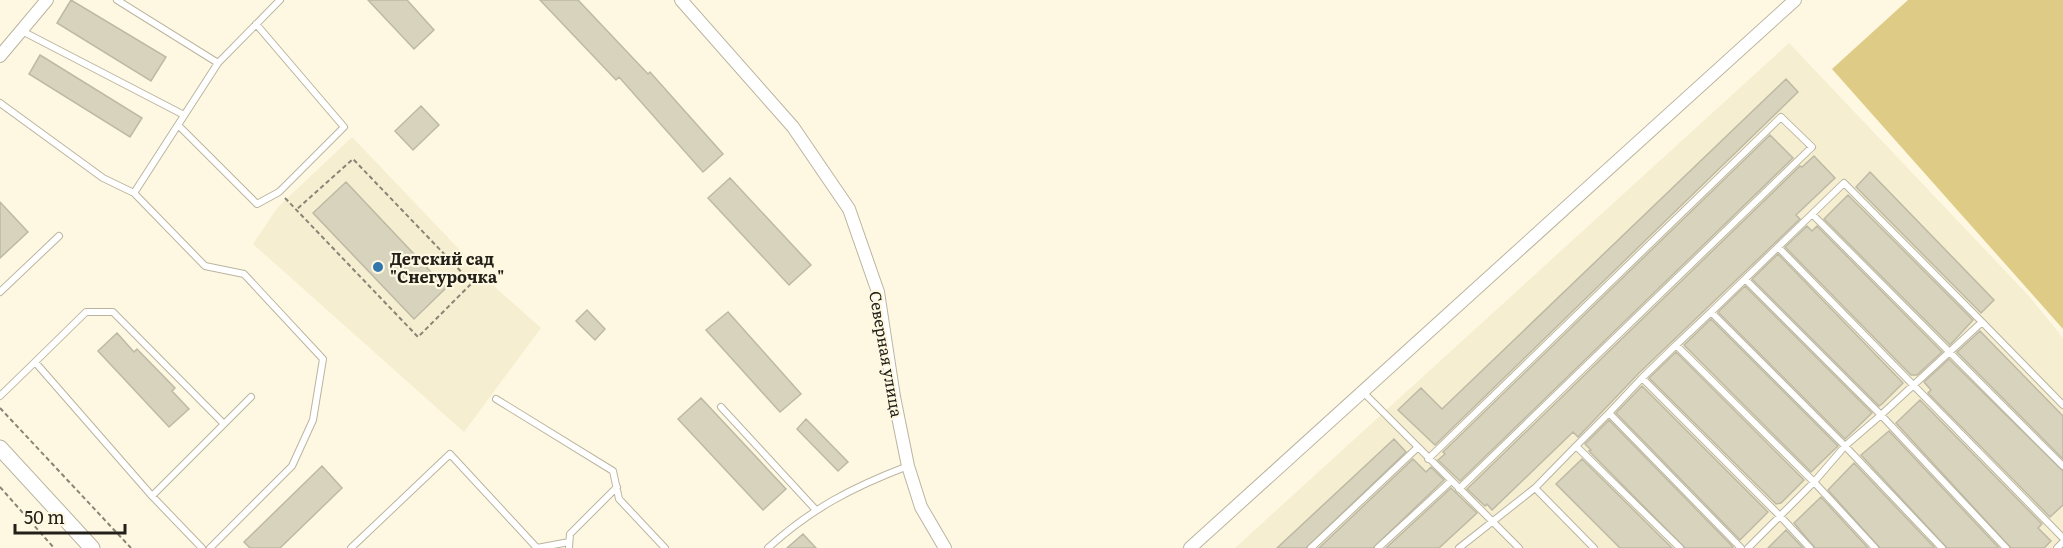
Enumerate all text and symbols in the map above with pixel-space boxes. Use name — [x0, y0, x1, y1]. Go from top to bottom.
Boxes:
place label: Детский сад "Снегурочка" — [390, 246, 504, 288]
marker: Детский сад "Снегурочка" — [371, 260, 385, 274]
street label: Северная улица — [864, 289, 910, 419]
scale bar — [15, 497, 124, 535]
text: 50 m — [24, 503, 65, 530]

